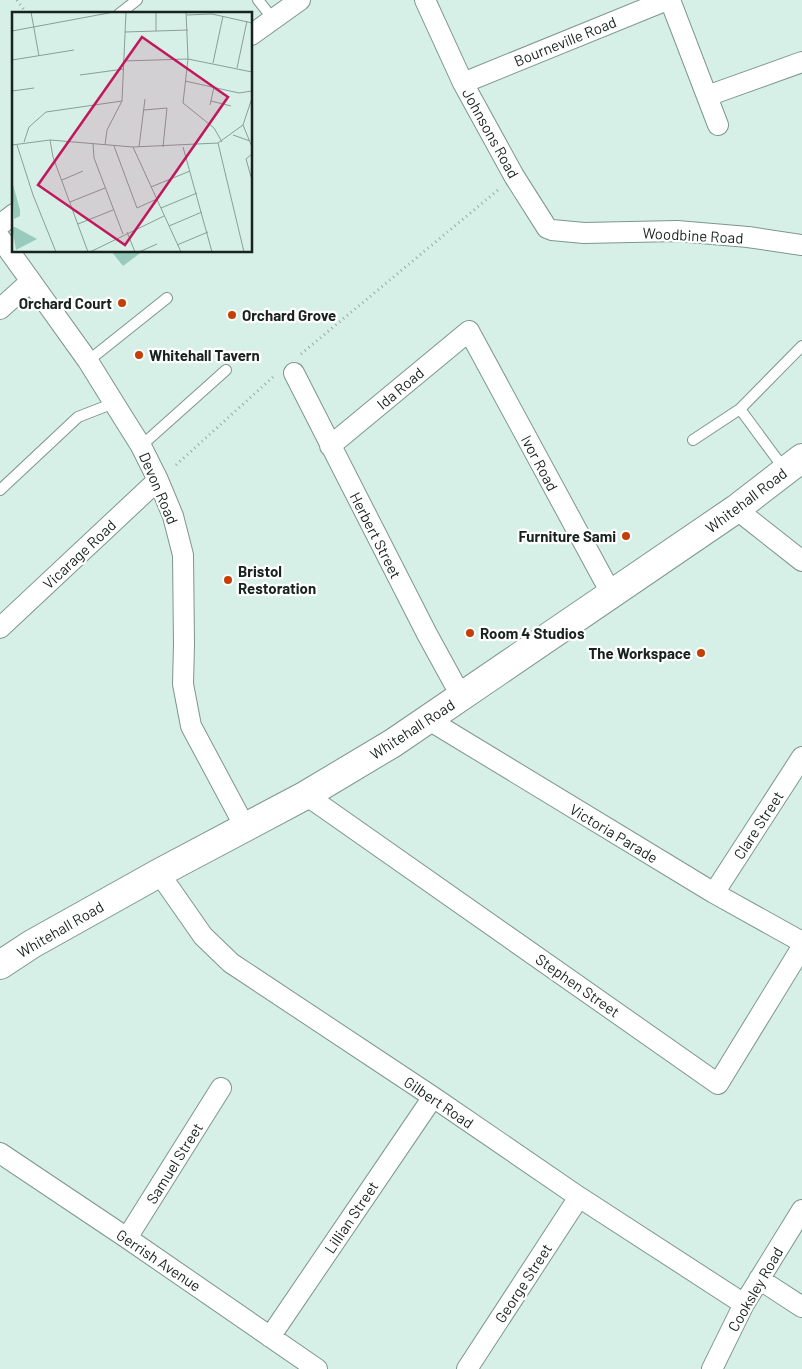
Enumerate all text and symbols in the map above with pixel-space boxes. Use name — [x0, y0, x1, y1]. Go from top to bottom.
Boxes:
inset map — [12, 12, 252, 252]
street label: Bourneville Road — [511, 12, 619, 70]
street label: Johnsons Road — [459, 85, 523, 181]
street label: Woodbine Road — [642, 223, 744, 247]
place label: Orchard Court — [19, 294, 112, 312]
marker: Orchard Court — [116, 297, 128, 309]
place label: Orchard Grove — [242, 306, 336, 324]
marker: Orchard Grove — [226, 309, 238, 321]
place label: Whitehall Tavern — [149, 346, 260, 364]
marker: Whitehall Tavern — [133, 349, 145, 361]
street label: Ida Road — [373, 363, 427, 413]
street label: Ivor Road — [518, 432, 562, 494]
street label: Devon Road — [136, 449, 182, 527]
street label: Whitehall Road — [702, 464, 790, 536]
street label: Herbert Street — [347, 489, 405, 581]
street label: Vicarage Road — [39, 516, 119, 592]
place label: Furniture Sami — [518, 527, 616, 545]
marker: Furniture Sami — [620, 530, 632, 542]
place label: Bristol Restoration — [238, 562, 316, 597]
marker: Bristol Restoration — [222, 574, 234, 586]
place label: Room 4 Studios — [480, 624, 585, 642]
marker: Room 4 Studios — [464, 627, 476, 639]
place label: The Workspace — [589, 644, 691, 662]
marker: The Workspace — [695, 647, 707, 659]
street label: Whitehall Road — [366, 695, 458, 763]
street label: Clare Street — [729, 788, 787, 862]
street label: Victoria Parade — [567, 800, 661, 866]
street label: Whitehall Road — [13, 897, 107, 961]
street label: Stephen Street — [533, 949, 623, 1021]
street label: Gilbert Road — [401, 1072, 477, 1132]
street label: Samuel Street — [142, 1119, 206, 1207]
street label: Lillian Street — [320, 1178, 382, 1256]
street label: Gerrish Avenue — [113, 1225, 205, 1295]
street label: George Street — [491, 1240, 555, 1326]
street label: Cooksley Road — [724, 1244, 786, 1334]

